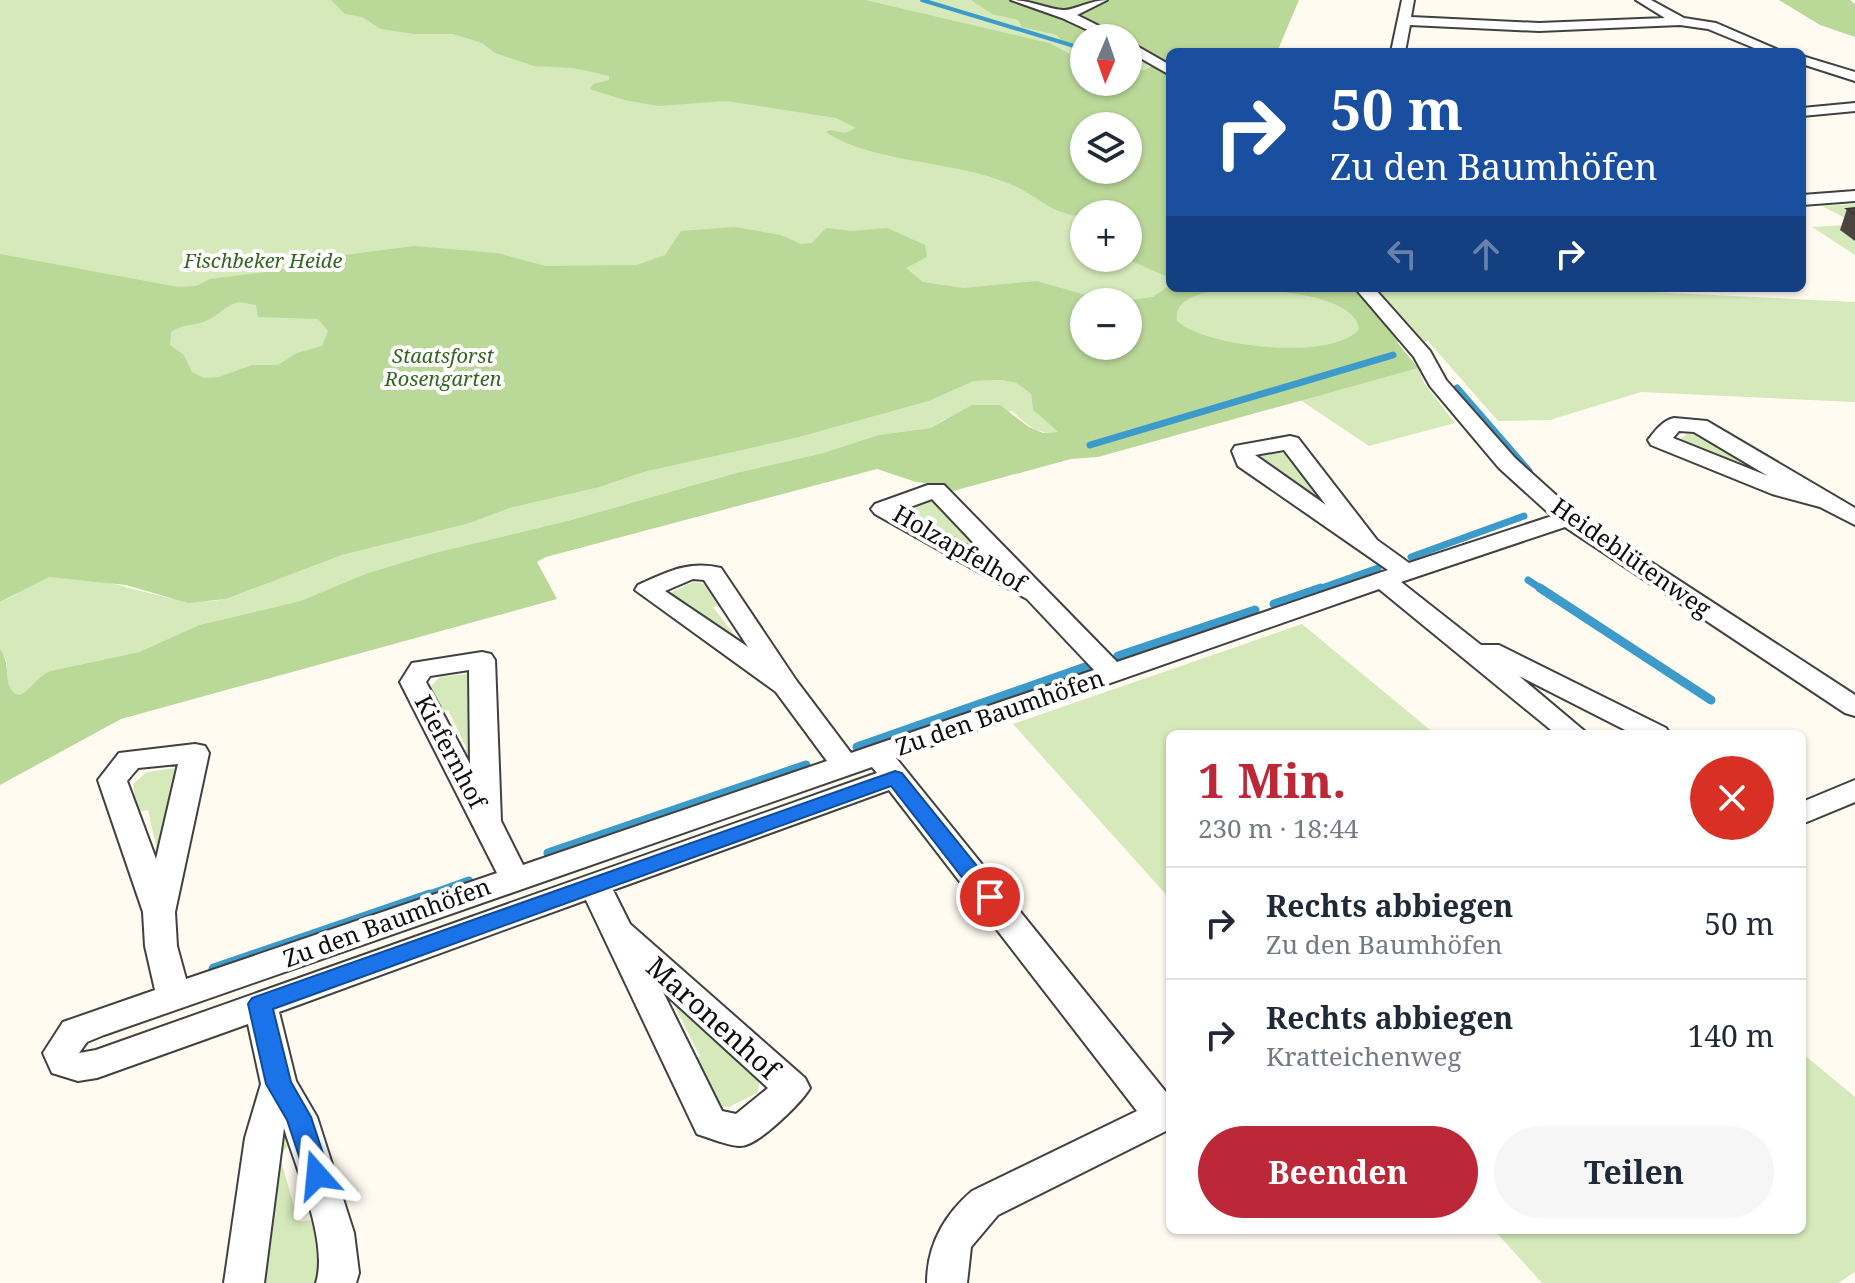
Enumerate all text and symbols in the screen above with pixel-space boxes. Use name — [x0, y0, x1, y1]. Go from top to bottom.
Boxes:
north arrow — [1070, 24, 1142, 96]
map controls — [1070, 24, 1142, 360]
text: 50 m — [1330, 70, 1463, 146]
icon: right — [1198, 80, 1302, 184]
button: layers — [1070, 112, 1142, 184]
text: Zu den Baumhöfen — [1330, 142, 1658, 191]
button: + — [1070, 200, 1142, 272]
icon: left — [1380, 232, 1424, 276]
icon: ahead — [1464, 232, 1508, 276]
icon: right — [1548, 232, 1592, 276]
park label: Fischbeker Heide — [183, 247, 342, 274]
button: − — [1070, 288, 1142, 360]
park label: Staatsforst Rosengarten — [383, 342, 502, 392]
street label: Heideblütenweg — [1545, 489, 1718, 624]
street label: Holzapfelhof — [887, 496, 1034, 600]
street label: Zu den Baumhöfen — [891, 660, 1108, 763]
street label: Kiefernhof — [408, 689, 496, 816]
text: 1 Min. — [1198, 747, 1346, 812]
button: close — [1690, 756, 1774, 840]
text: 230 m · 18:44 — [1198, 810, 1359, 846]
pin — [956, 863, 1024, 931]
street label: Zu den Baumhöfen — [278, 869, 495, 974]
icon: arrive — [968, 875, 1012, 919]
text: Rechts abbiegen — [1266, 885, 1513, 926]
icon: right — [1198, 901, 1242, 945]
text: 50 m — [1704, 903, 1774, 944]
text: Zu den Baumhöfen — [1266, 926, 1503, 962]
street label: Maronenhof — [639, 947, 790, 1089]
text: Rechts abbiegen — [1266, 997, 1513, 1038]
icon: right — [1198, 1013, 1242, 1057]
text: 140 m — [1688, 1015, 1774, 1056]
text: Kratteichenweg — [1266, 1038, 1461, 1074]
button: Beenden — [1198, 1126, 1478, 1218]
button: Teilen — [1494, 1126, 1774, 1218]
position arrow — [275, 1133, 359, 1217]

